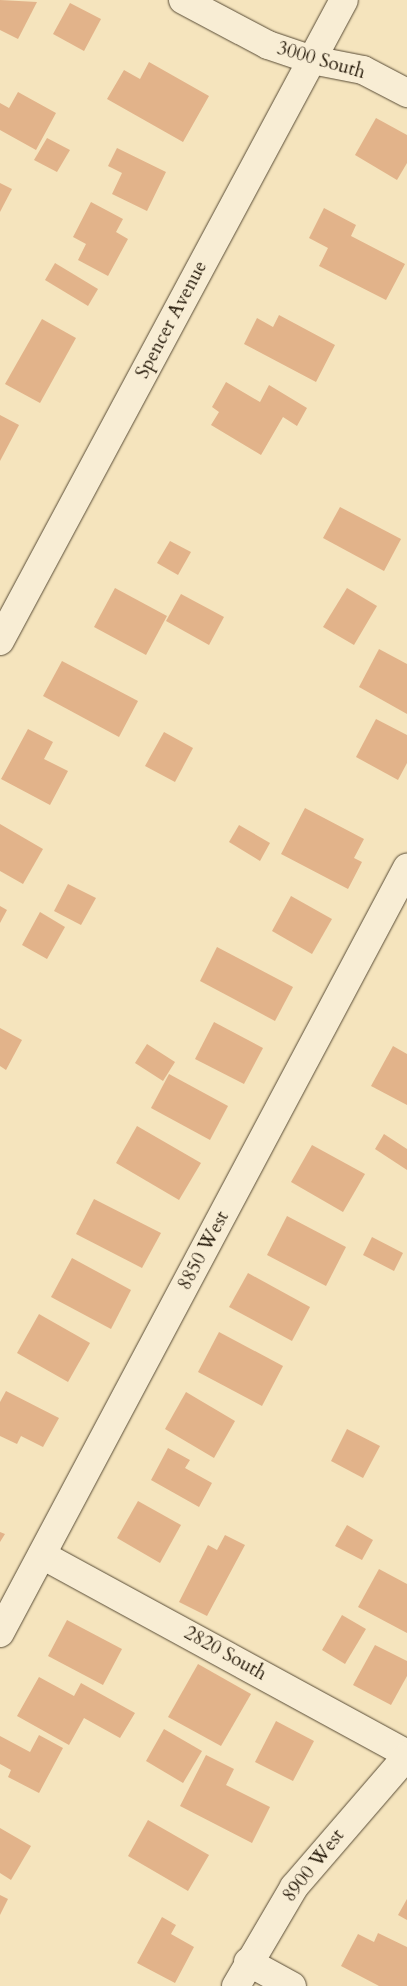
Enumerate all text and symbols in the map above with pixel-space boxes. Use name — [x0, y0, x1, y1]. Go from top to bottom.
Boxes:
street label: 3000 South — [274, 38, 368, 84]
street label: Spencer Avenue — [131, 257, 213, 383]
street label: 8850 West — [174, 1208, 234, 1294]
street label: 2820 South — [180, 1622, 270, 1686]
street label: 8900 West — [279, 1825, 349, 1907]

